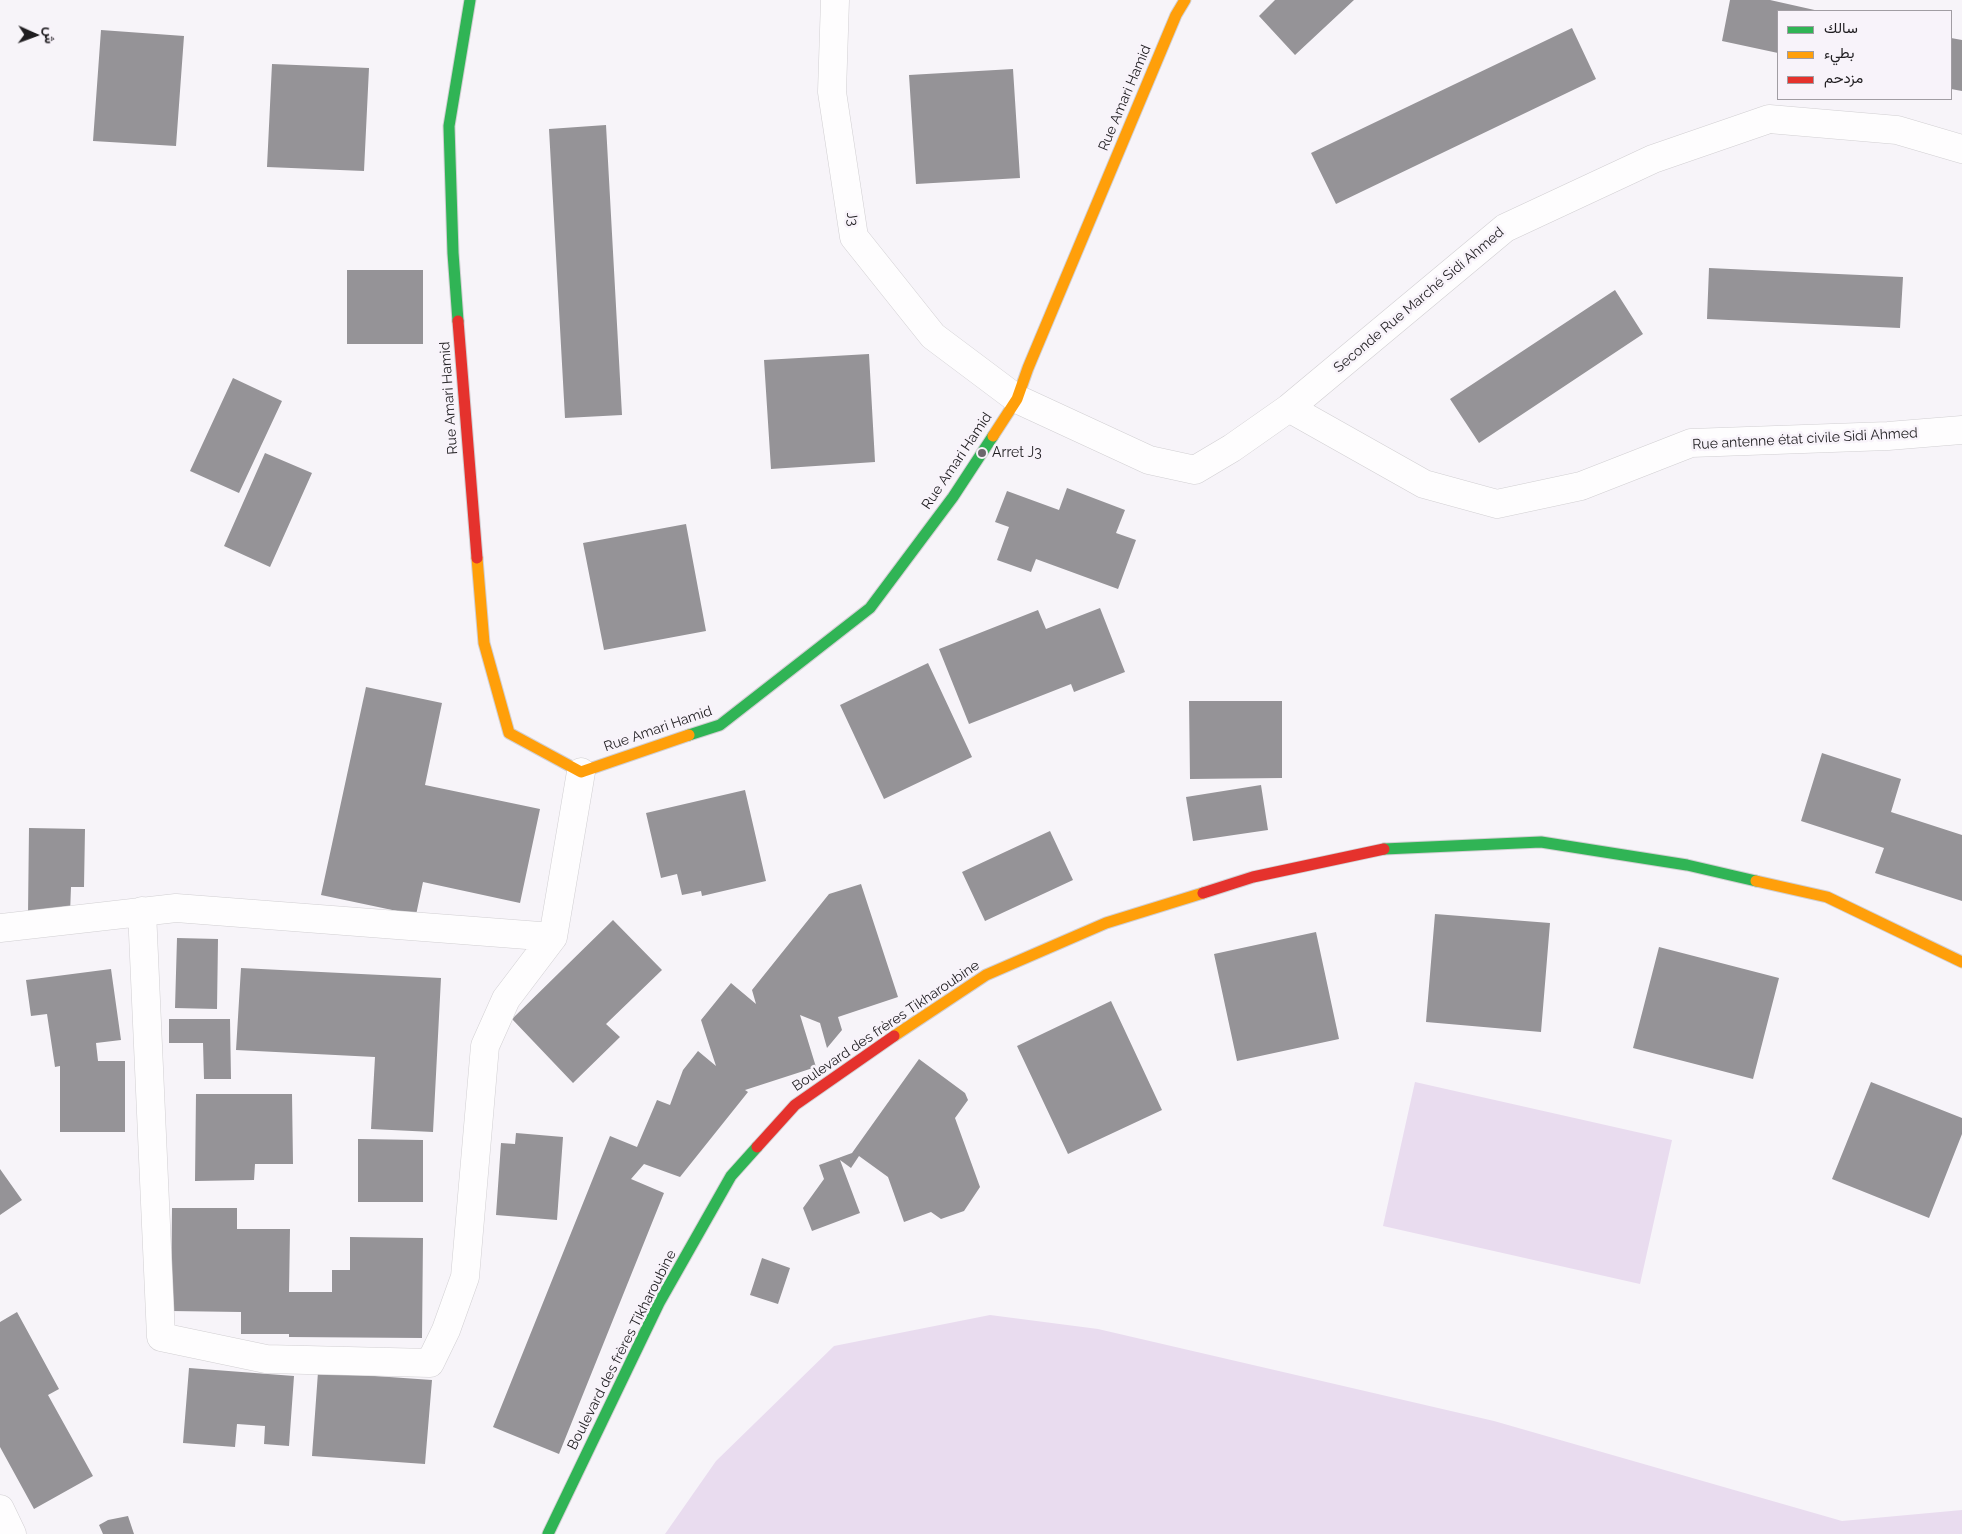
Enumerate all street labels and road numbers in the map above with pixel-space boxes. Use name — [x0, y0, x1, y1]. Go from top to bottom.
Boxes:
street label: Rue Amari Hamid — [1095, 43, 1155, 153]
street label: J3 — [843, 211, 861, 227]
street label: Seconde Rue Marché Sidi Ahmed — [1331, 224, 1507, 376]
street label: Rue Amari Hamid — [437, 341, 461, 455]
street label: Rue Amari Hamid — [918, 409, 996, 513]
street label: Rue antenne état civile Sidi Ahmed — [1692, 425, 1918, 453]
street label: Rue Amari Hamid — [602, 703, 714, 755]
street label: Boulevard des frères Tikharoubine — [789, 957, 983, 1095]
street label: Boulevard des frères Tikharoubine — [564, 1247, 680, 1453]

